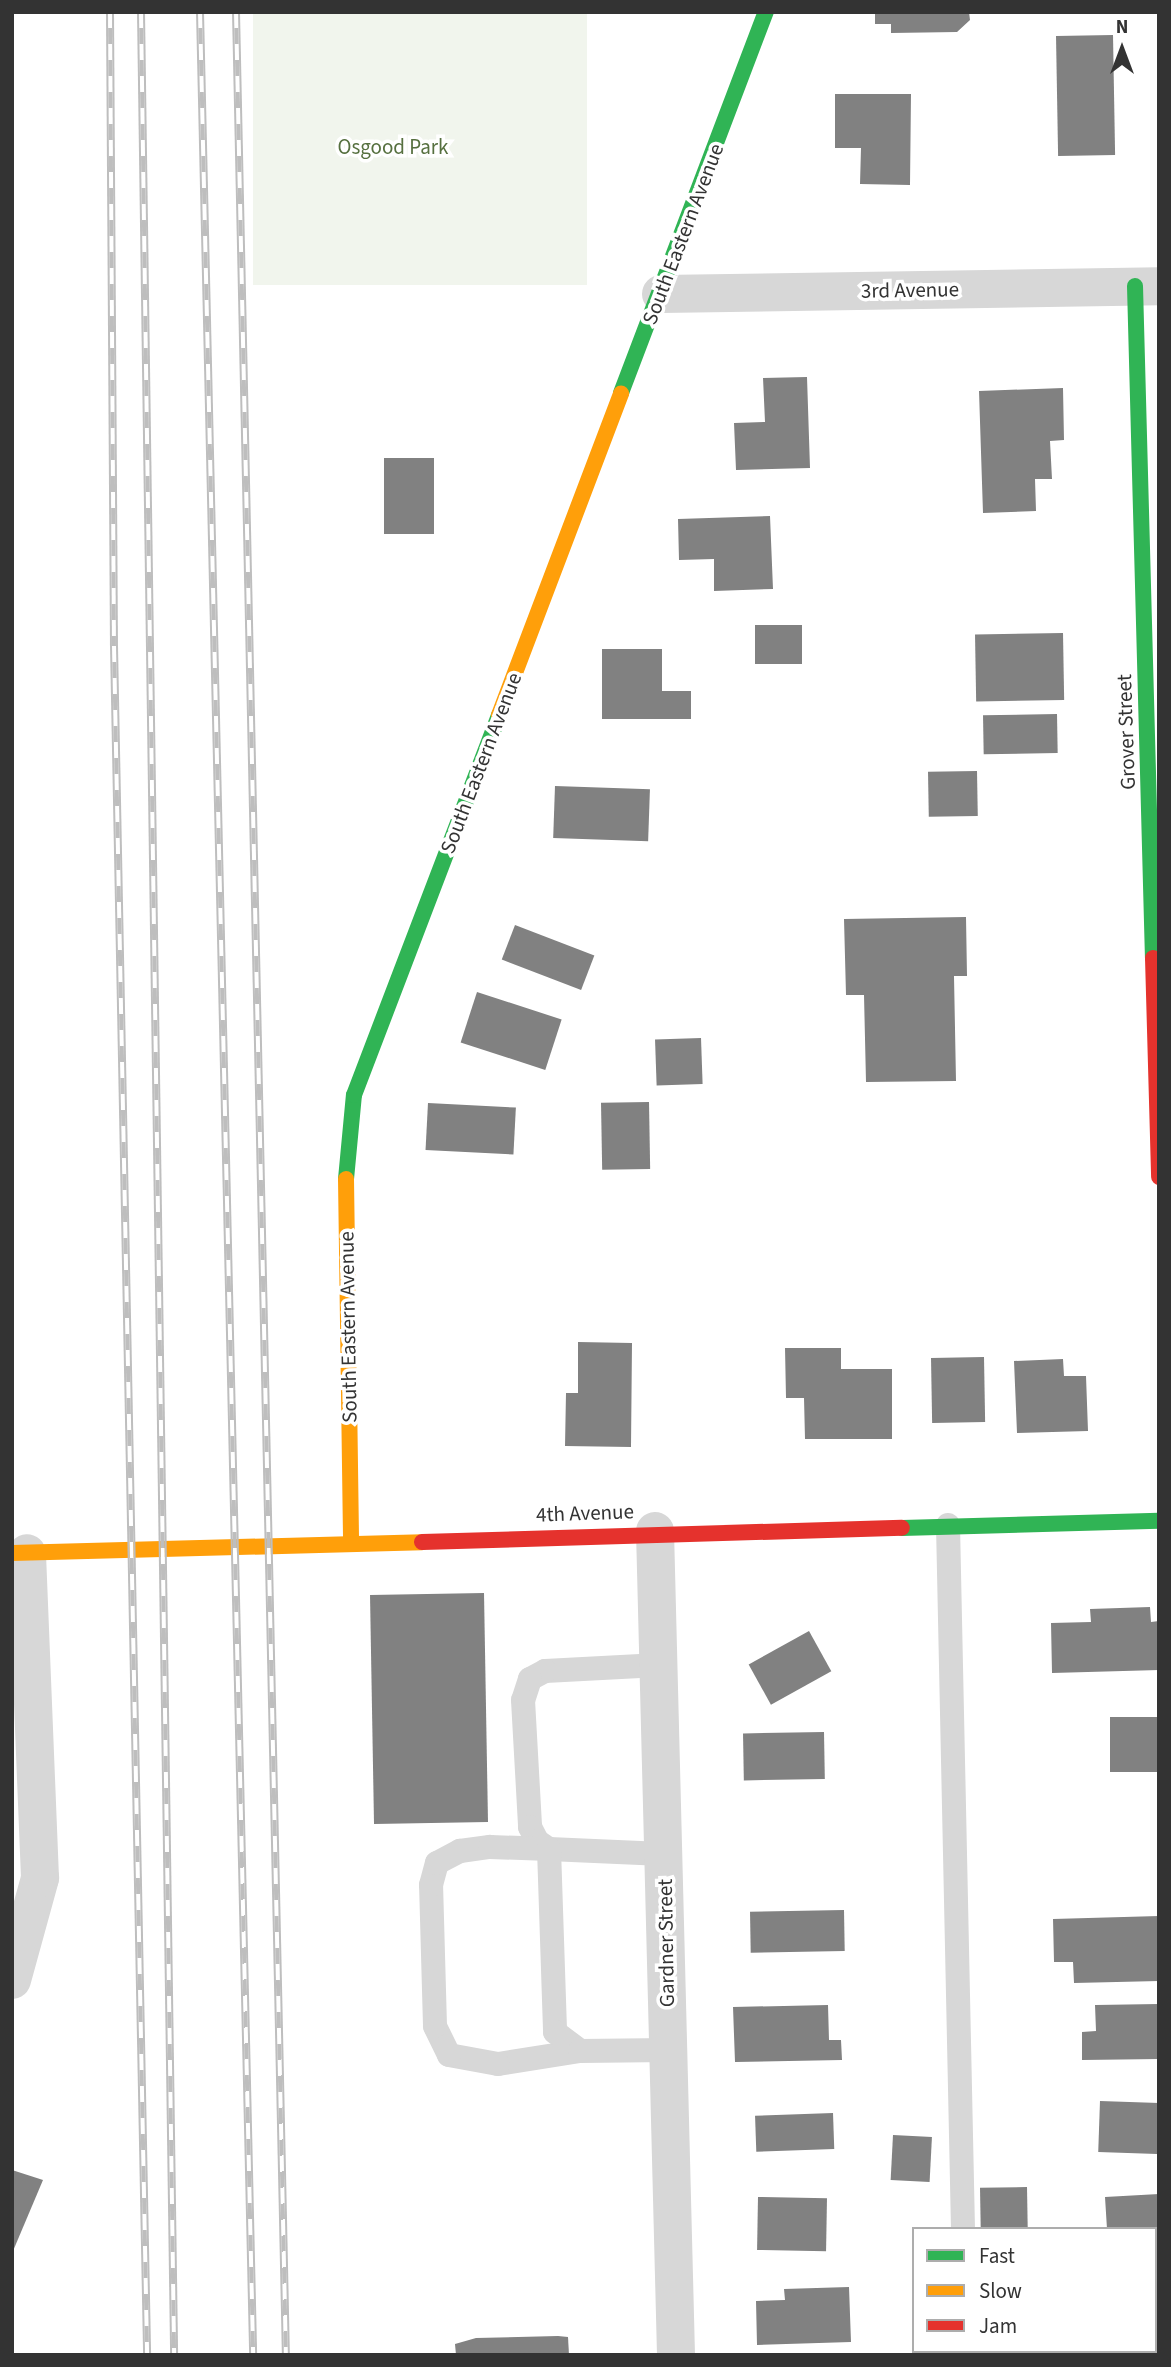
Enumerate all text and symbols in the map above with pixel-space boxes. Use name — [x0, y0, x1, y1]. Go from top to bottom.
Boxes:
north arrow — [1087, 14, 1157, 84]
text: N — [1116, 14, 1128, 41]
park label: Osgood Park — [338, 134, 448, 160]
street label: South Eastern Avenue — [637, 140, 729, 328]
street label: 3rd Avenue — [861, 277, 959, 303]
street label: South Eastern Avenue — [435, 669, 527, 857]
street label: Grover Street — [1111, 674, 1141, 790]
street label: South Eastern Avenue — [334, 1231, 362, 1423]
street label: 4th Avenue — [536, 1499, 634, 1527]
street label: Gardner Street — [652, 1879, 680, 2007]
legend — [912, 2227, 1157, 2353]
text: Fast — [979, 2241, 1015, 2271]
text: Slow — [979, 2276, 1022, 2306]
text: Jam — [979, 2311, 1017, 2341]

